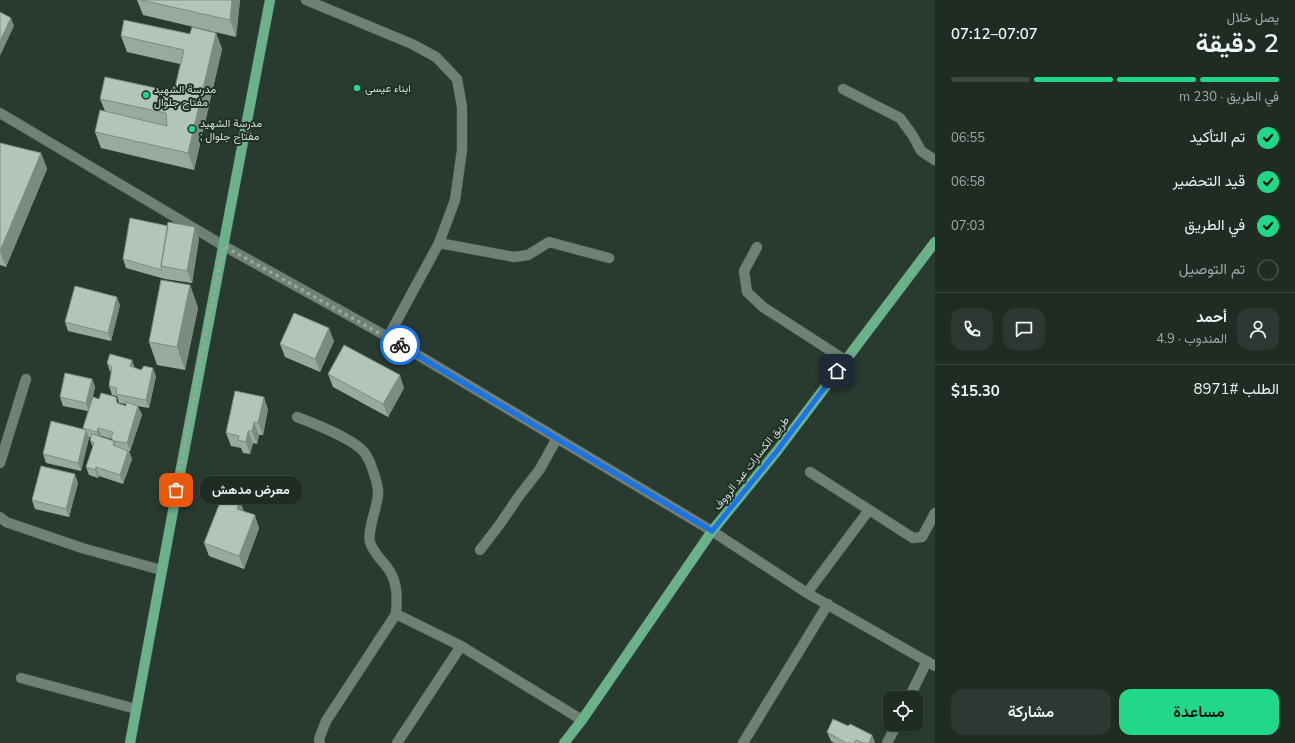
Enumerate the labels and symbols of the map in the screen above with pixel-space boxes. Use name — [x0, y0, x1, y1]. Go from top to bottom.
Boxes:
place label: ابناء عيسى — [365, 81, 411, 96]
place label: مدرسة الشهيد مفتاح جلوال — [154, 82, 216, 110]
marker: ابناء عيسى — [352, 83, 362, 93]
marker: مدرسة الشهيد مفتاح جلوال — [141, 90, 151, 100]
place label: مدرسة الشهيد ; مفتاح جلوال — [200, 116, 262, 144]
marker: مدرسة الشهيد ; مفتاح جلوال — [187, 124, 197, 134]
courier — [380, 325, 420, 365]
pin — [820, 354, 854, 388]
street label: طريق الكسارات عبد الرووف — [710, 413, 793, 513]
pin — [159, 473, 193, 507]
callout: معرض مدهش — [200, 476, 302, 504]

